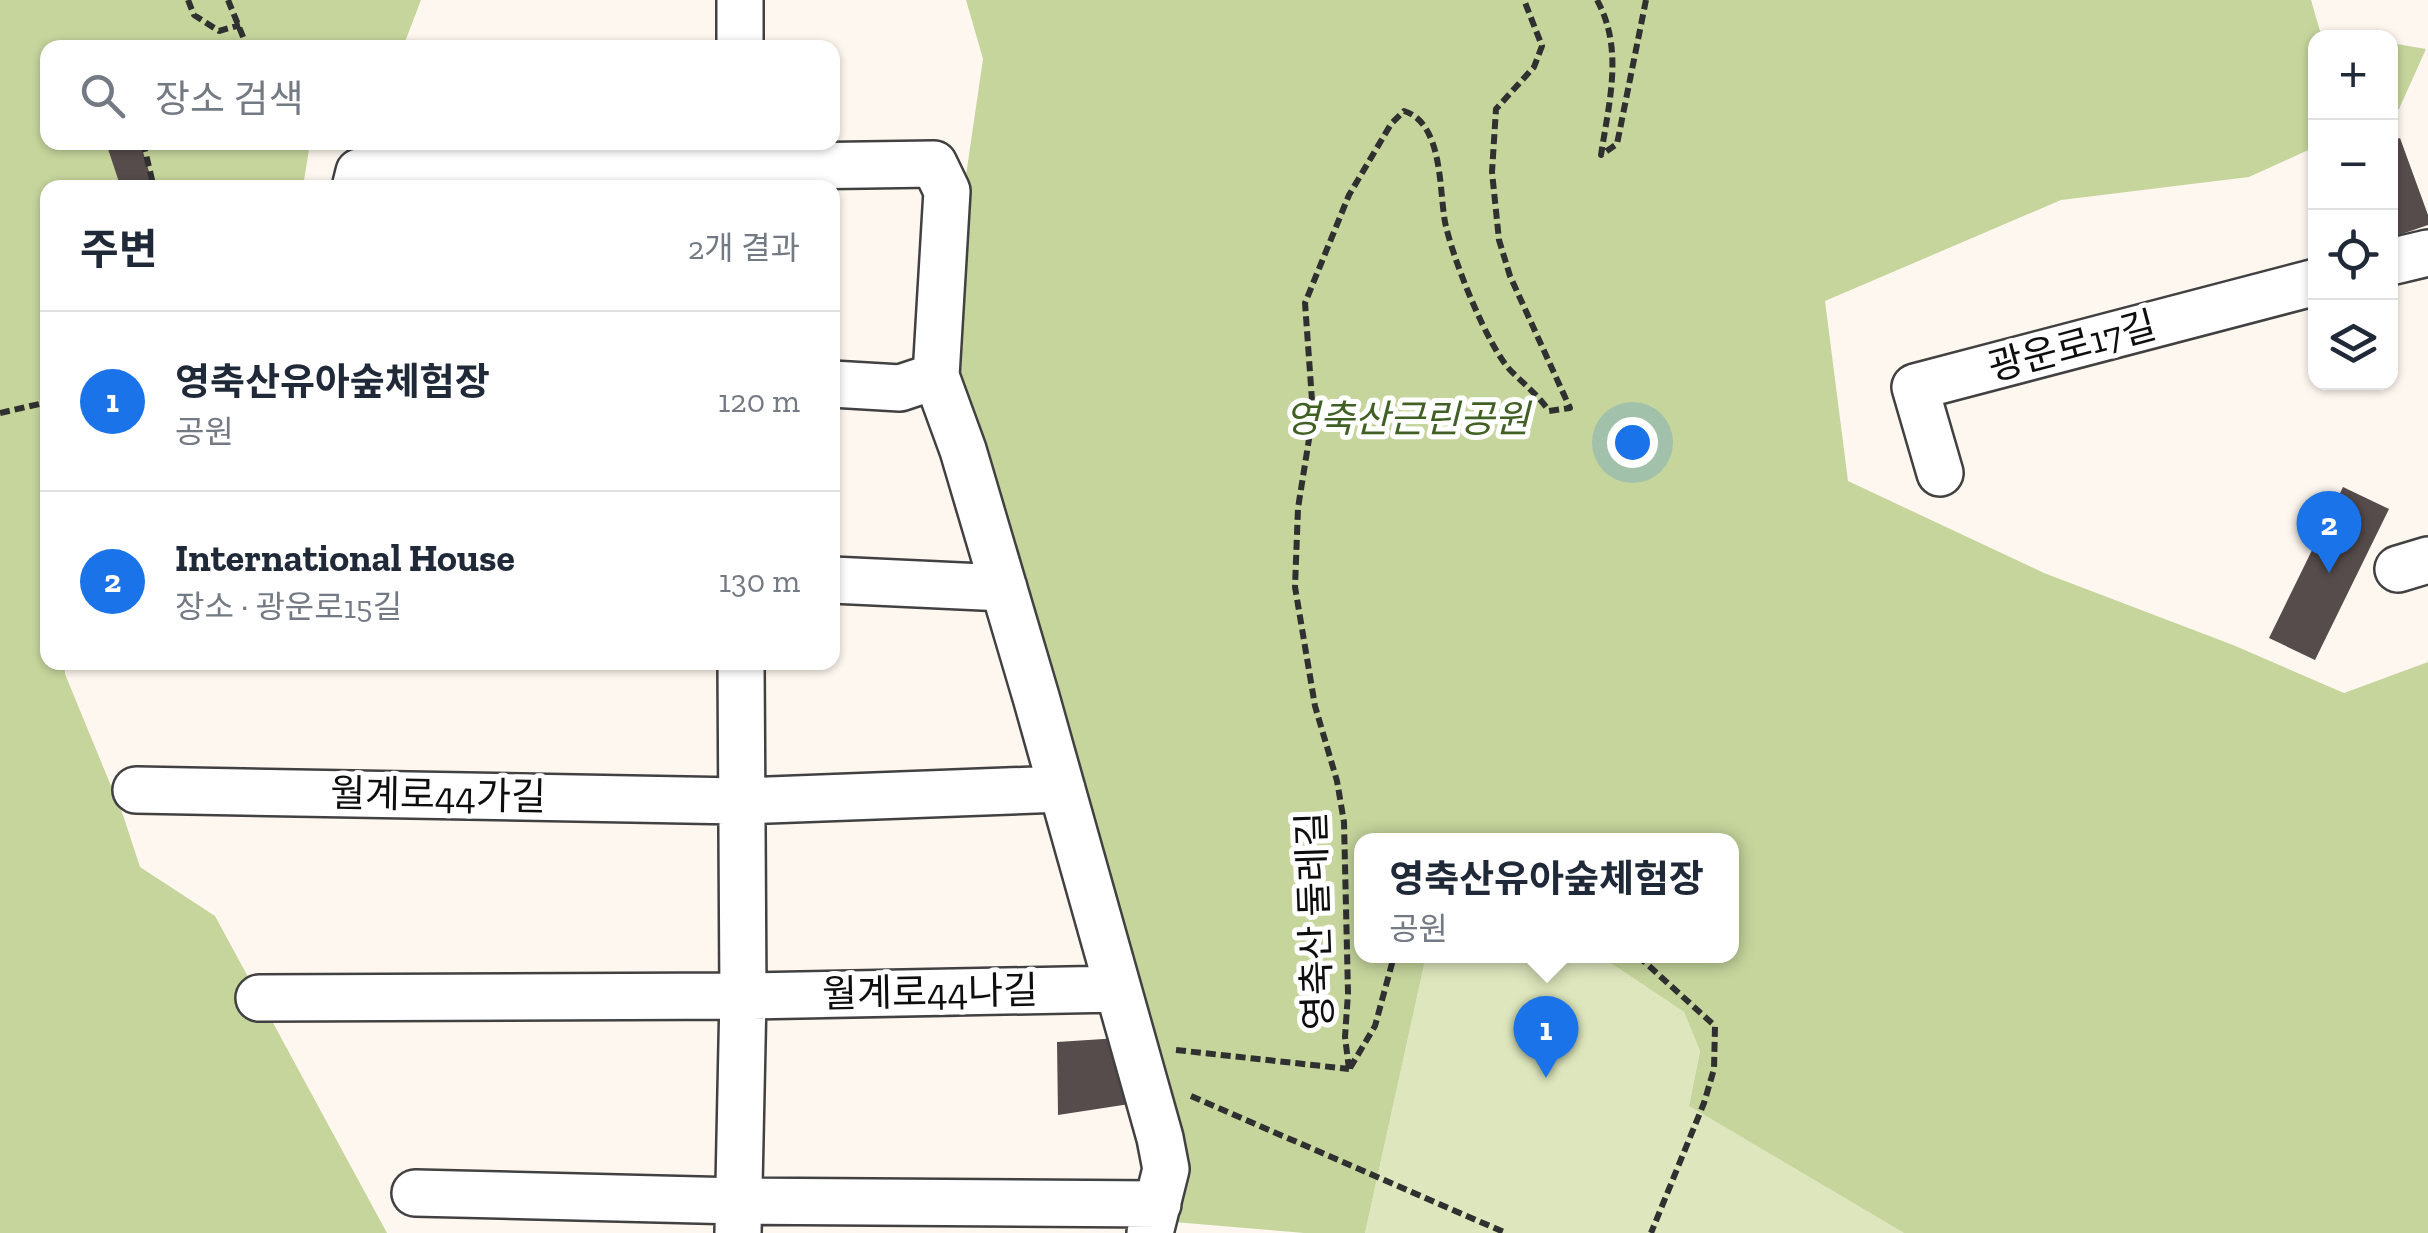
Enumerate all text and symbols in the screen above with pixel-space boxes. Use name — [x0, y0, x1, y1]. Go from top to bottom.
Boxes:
map controls — [2308, 30, 2398, 390]
button: + — [2308, 30, 2398, 120]
search box — [40, 40, 840, 150]
icon: search — [75, 68, 130, 123]
text: 장소 검색 — [155, 76, 303, 122]
button: − — [2308, 120, 2398, 210]
button: locate — [2308, 210, 2398, 300]
text: 주변 — [80, 224, 157, 275]
text: 2개 결과 — [688, 229, 800, 267]
button: layers — [2308, 300, 2398, 390]
street label: 광운로17길 — [1983, 302, 2161, 390]
text: 영축산유아숲체험장 — [175, 359, 490, 405]
text: 1 — [106, 382, 119, 420]
text: 120 m — [718, 382, 800, 420]
park label: 영축산근린공원 — [1285, 396, 1532, 442]
text: 공원 — [175, 413, 234, 451]
your location — [1607, 417, 1658, 468]
pin: 2 — [2296, 490, 2362, 573]
text: International House — [175, 535, 515, 581]
text: 2 — [104, 562, 121, 600]
text: 130 m — [719, 562, 800, 600]
text: 장소 · 광운로15길 — [175, 588, 402, 626]
street label: 월계로44가길 — [330, 770, 546, 820]
street label: 영축산 둘레길 — [1288, 811, 1342, 1031]
popup — [1354, 833, 1739, 963]
text: 영축산유아숲체험장 — [1389, 856, 1704, 902]
text: 공원 — [1389, 910, 1448, 948]
street label: 월계로44나길 — [822, 967, 1038, 1017]
pin: 1 — [1514, 996, 1578, 1078]

